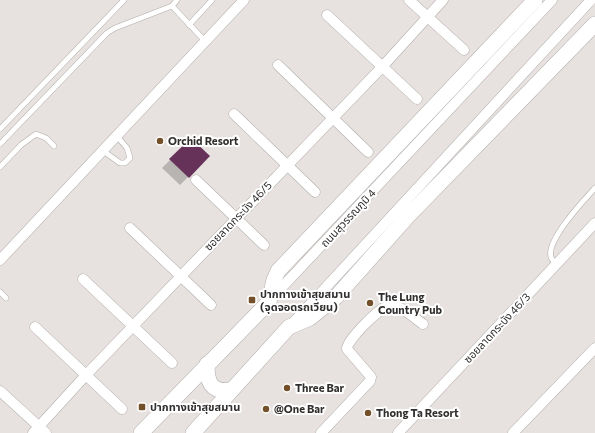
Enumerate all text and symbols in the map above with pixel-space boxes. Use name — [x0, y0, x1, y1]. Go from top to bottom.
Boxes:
place label: Orchid Resort — [168, 134, 239, 147]
marker: Orchid Resort — [155, 136, 165, 146]
street label: ซอยลาดกระบัง 46/5 — [201, 178, 274, 253]
street label: ถนนสุวรรณภูมิ 4 — [317, 186, 379, 250]
place label: ปากทางเข้าสุขสมาน (จุดจอดรถเวียน) — [260, 287, 350, 314]
place label: The Lung Country Pub — [378, 290, 442, 316]
street label: ซอยลาดกระบัง 46/3 — [461, 290, 532, 365]
marker: ปากทางเข้าสุขสมาน (จุดจอดรถเวียน) — [247, 295, 257, 305]
marker: The Lung Country Pub — [365, 298, 375, 308]
place label: Three Bar — [295, 381, 345, 394]
marker: Three Bar — [282, 383, 292, 393]
place label: ปากทางเข้าสุขสมาน — [150, 400, 240, 414]
marker: ปากทางเข้าสุขสมาน — [137, 402, 147, 412]
place label: @One Bar — [274, 402, 325, 415]
marker: @One Bar — [261, 404, 271, 414]
place label: Thong Ta Resort — [376, 406, 459, 419]
marker: Thong Ta Resort — [363, 408, 373, 418]

